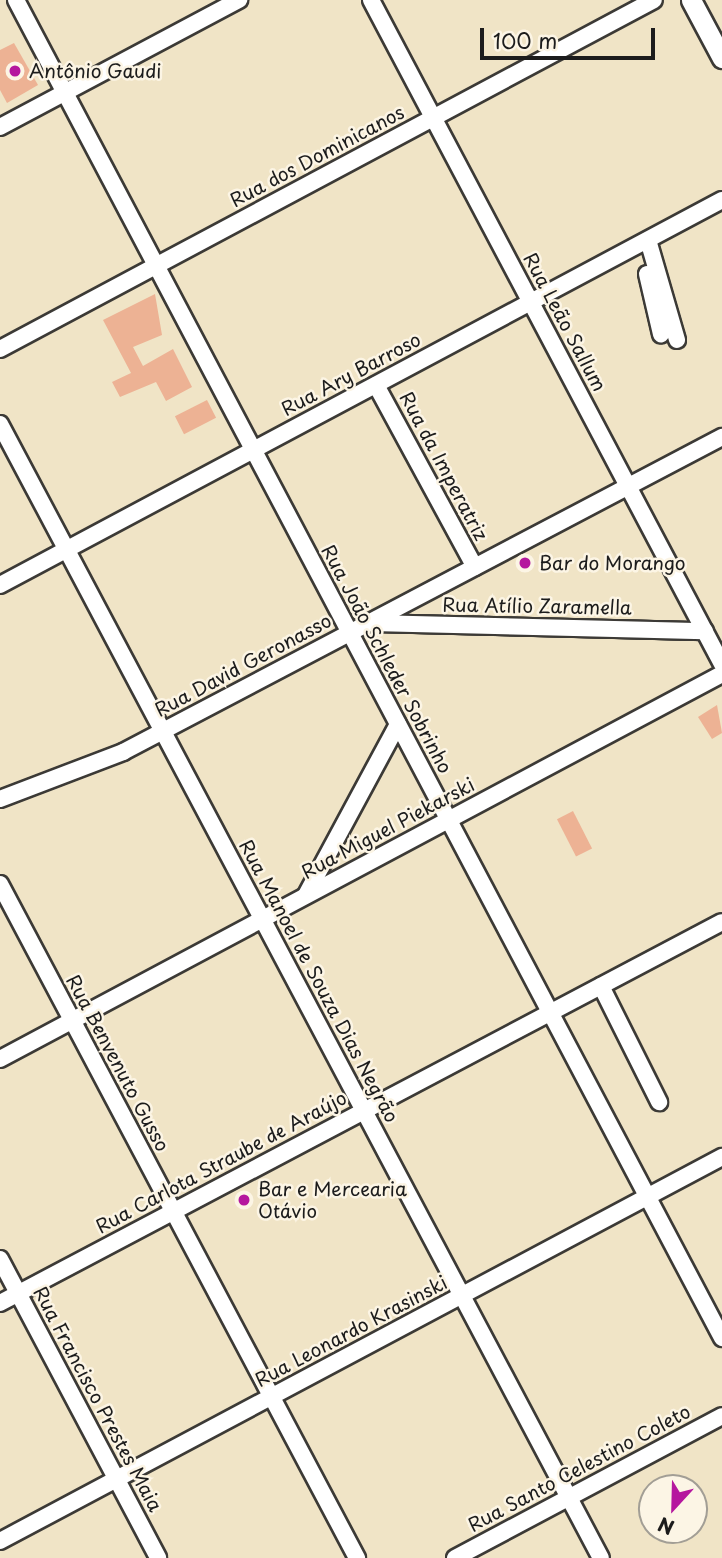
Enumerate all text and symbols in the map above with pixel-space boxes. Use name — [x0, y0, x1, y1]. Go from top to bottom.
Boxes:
scale bar — [484, 14, 659, 58]
text: 100 m — [493, 24, 557, 56]
place label: Antônio Gaudi — [29, 60, 162, 82]
marker: Antônio Gaudi — [7, 63, 23, 79]
street label: Rua dos Dominicanos — [225, 100, 409, 212]
street label: Rua Leão Sallum — [519, 249, 611, 395]
street label: Rua Ary Barroso — [277, 328, 425, 420]
street label: Rua da Imperatriz — [395, 387, 493, 545]
street label: Rua João Schleder Sobrinho — [317, 541, 457, 777]
place label: Bar do Morango — [539, 552, 687, 574]
marker: Bar do Morango — [517, 555, 533, 571]
street label: Rua Atílio Zaramella — [441, 593, 633, 619]
street label: Rua David Geronasso — [150, 609, 336, 721]
street label: Rua Miguel Piekarski — [297, 772, 479, 884]
street label: Rua Manoel de Souza Dias Negrão — [235, 836, 403, 1126]
street label: Rua Benvenuto Gusso — [62, 971, 174, 1155]
street label: Rua Carlota Straube de Araújo — [90, 1085, 352, 1239]
place label: Bar e Mercearia Otávio — [258, 1178, 407, 1222]
marker: Bar e Mercearia Otávio — [236, 1192, 252, 1208]
street label: Rua Leonardo Krasinski — [250, 1270, 452, 1392]
street label: Rua Francisco Prestes Maia — [28, 1282, 168, 1516]
street label: Rua Santo Celestino Coleto — [464, 1399, 694, 1537]
north arrow — [638, 1474, 708, 1544]
text: N — [654, 1511, 678, 1542]

